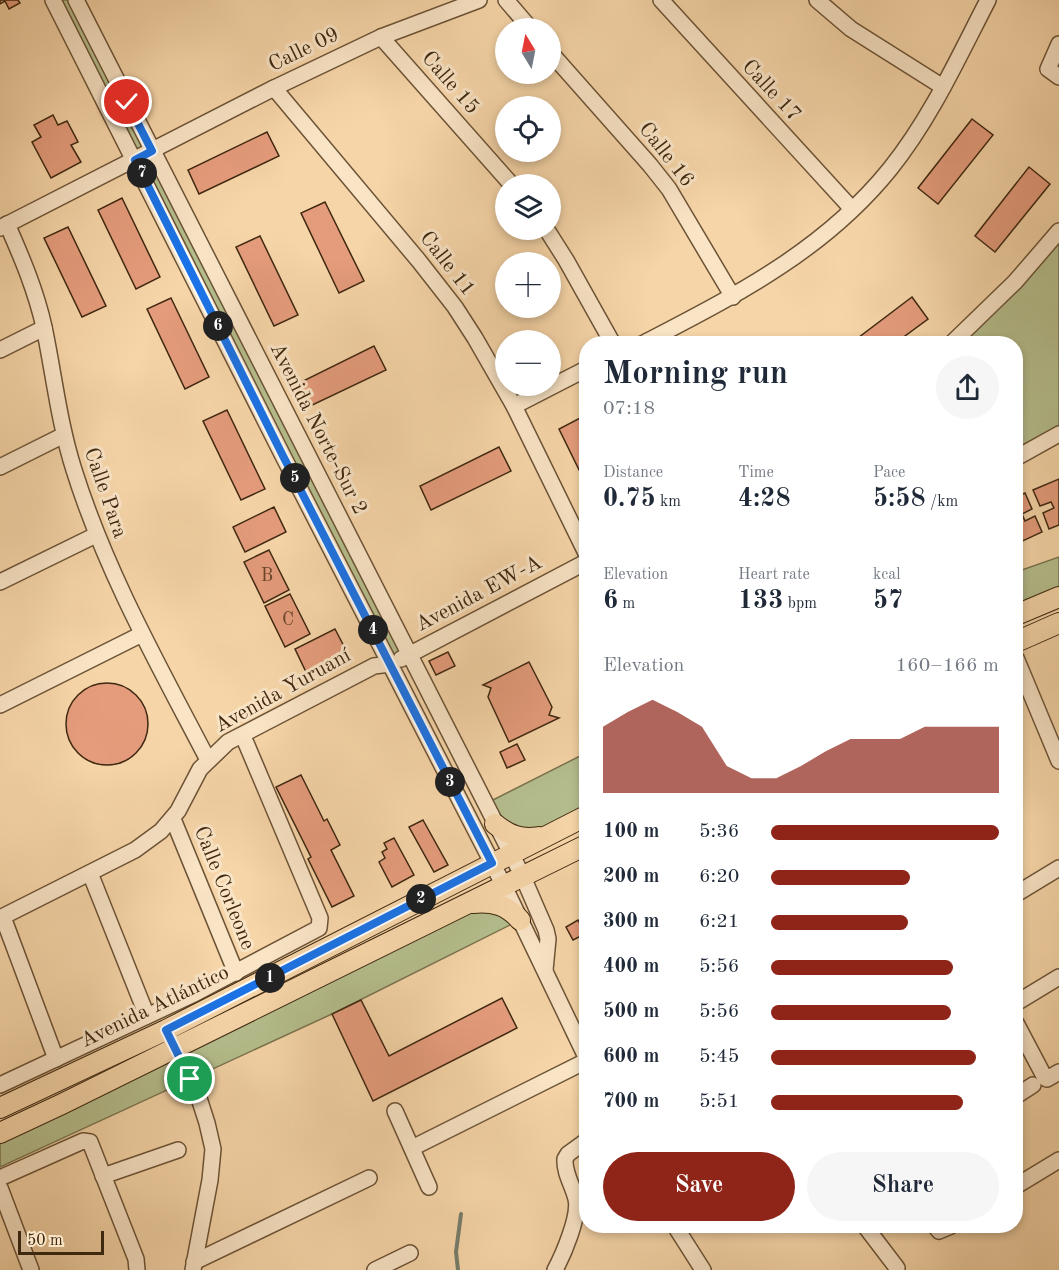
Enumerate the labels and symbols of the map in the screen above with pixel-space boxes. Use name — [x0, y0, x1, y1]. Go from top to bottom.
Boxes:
north arrow — [495, 18, 561, 84]
street label: Calle 09 — [265, 24, 343, 76]
street label: Calle 15 — [417, 48, 483, 118]
street label: Calle 17 — [738, 56, 804, 126]
pin — [101, 76, 152, 127]
street label: Calle 16 — [634, 119, 698, 191]
pin: 7 — [127, 158, 157, 188]
street label: Calle 11 — [415, 228, 479, 300]
pin: 6 — [203, 311, 233, 341]
street label: Avenida Norte-Sur 2 — [266, 340, 370, 518]
street label: Calle Para — [80, 445, 130, 541]
pin: 5 — [280, 463, 310, 493]
street label: Avenida EW-A — [413, 552, 545, 636]
house number: B — [261, 567, 273, 585]
house number: C — [282, 611, 294, 629]
pin: 4 — [358, 615, 388, 645]
street label: Avenida Yuruaní — [212, 645, 355, 737]
pin: 3 — [435, 767, 465, 797]
street label: Calle Corleone — [190, 823, 258, 953]
pin: 2 — [406, 884, 436, 914]
street label: Avenida Atlántico — [78, 962, 232, 1052]
pin: 1 — [255, 963, 285, 993]
pin — [164, 1053, 215, 1104]
scale bar — [18, 1228, 104, 1256]

